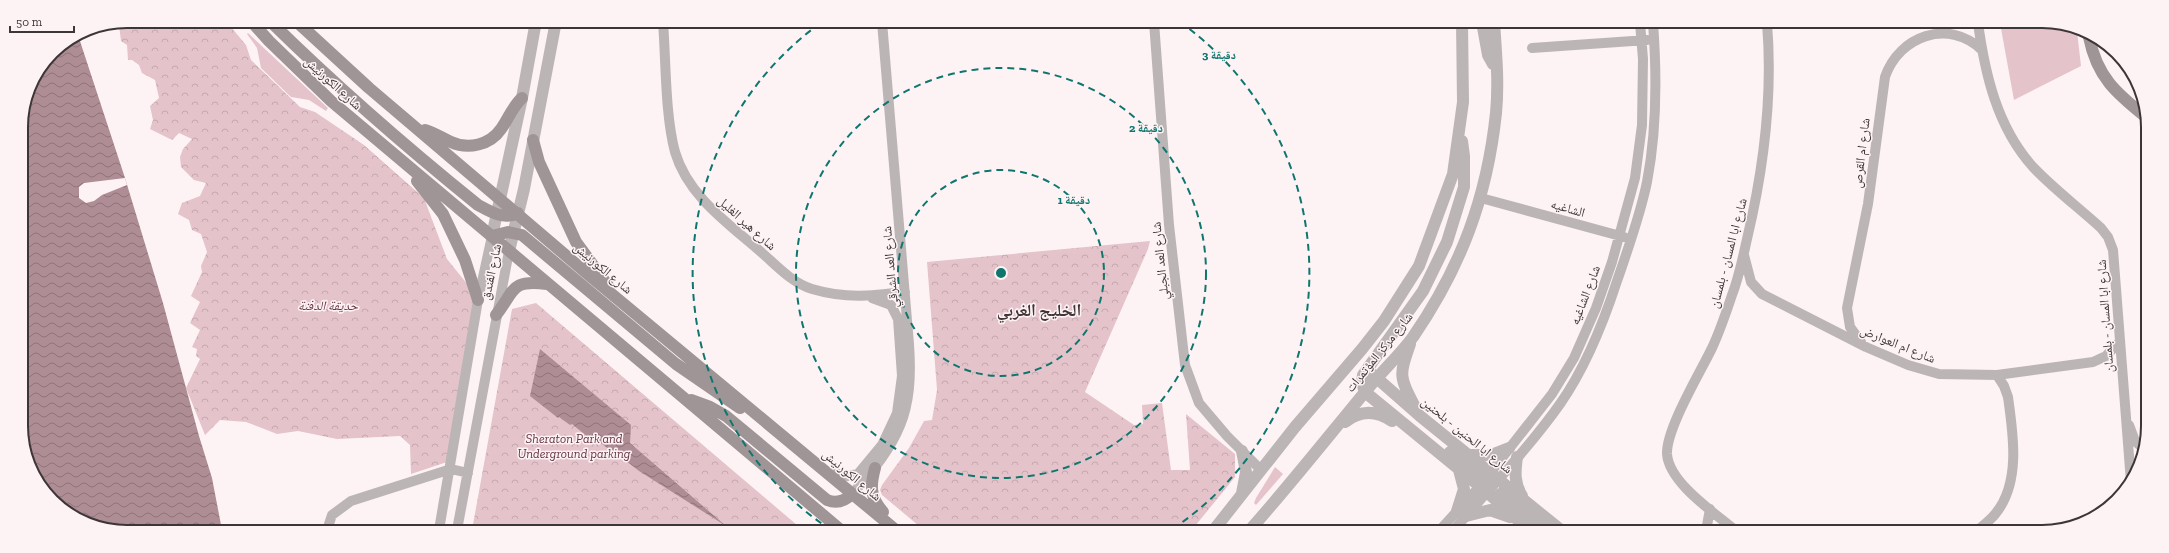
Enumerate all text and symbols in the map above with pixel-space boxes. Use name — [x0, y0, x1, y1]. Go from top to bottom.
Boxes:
scale bar — [10, 8, 74, 34]
text: 50 m — [16, 15, 43, 29]
text: 3 دقيقة — [1202, 48, 1236, 62]
street label: شارع الكورنيش — [300, 53, 365, 114]
street label: شارع ام القرص — [1849, 117, 1875, 189]
text: 2 دقيقة — [1129, 121, 1163, 135]
street label: شارع هير الغليل — [713, 193, 779, 255]
text: 1 دقيقة — [1058, 193, 1090, 207]
street label: الشاغيه — [1549, 196, 1587, 220]
street label: شارع ابا المسان - بلمسان — [1706, 196, 1752, 310]
street label: شارع العد الجبلي — [1148, 221, 1175, 301]
street label: شارع العد الشرقي — [879, 225, 904, 309]
street label: شارع الكورنيش — [569, 239, 635, 298]
street label: شارع الفندق — [478, 243, 506, 302]
street label: شارع ابا المسان - بلمسان — [2094, 259, 2118, 373]
street label: شارع الشاغيه — [1567, 263, 1605, 328]
centre of rings — [994, 266, 1008, 280]
park label: حديقة الدفنة — [298, 298, 359, 313]
district label: الخليج الغربي — [997, 300, 1081, 324]
street label: شارع مركز المؤتمرات — [1342, 309, 1417, 396]
street label: شارع ام العوارض — [1857, 322, 1938, 368]
street label: شارع ابا الحنين - بلحنين — [1417, 394, 1516, 478]
park label: Sheraton Park and Underground parking — [517, 431, 631, 461]
street label: شارع الكورنيش — [818, 446, 884, 505]

